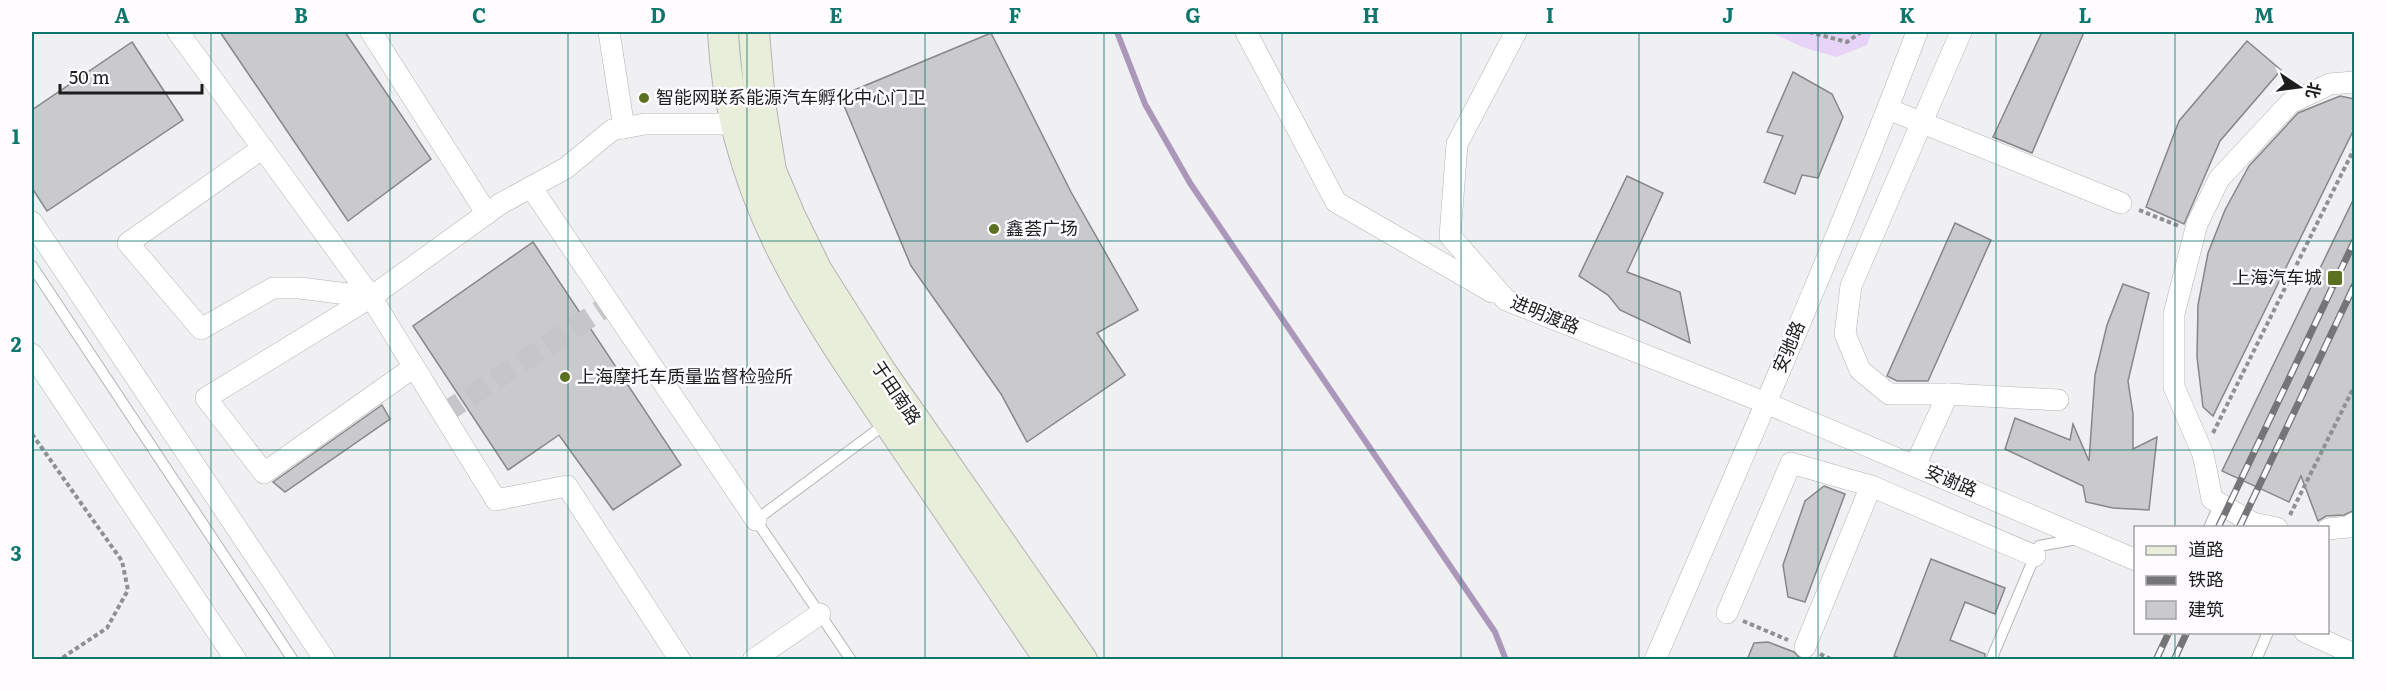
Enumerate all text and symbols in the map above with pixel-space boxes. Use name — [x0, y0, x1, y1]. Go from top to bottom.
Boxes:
text: A — [114, 0, 130, 29]
text: B — [294, 0, 308, 29]
text: C — [472, 0, 486, 29]
text: D — [650, 0, 666, 29]
text: E — [829, 0, 843, 29]
text: F — [1009, 0, 1022, 29]
text: G — [1185, 0, 1201, 29]
text: H — [1363, 0, 1379, 29]
text: I — [1546, 0, 1554, 29]
text: J — [1722, 0, 1734, 29]
text: K — [1899, 0, 1915, 29]
text: L — [2079, 0, 2092, 29]
text: M — [2254, 0, 2274, 29]
scale bar — [60, 57, 202, 95]
north arrow — [2269, 57, 2329, 117]
text: 50 m — [69, 63, 110, 90]
text: 北 — [2301, 80, 2328, 101]
place label: 智能网联系能源汽车孵化中心门卫 — [656, 83, 926, 110]
marker: 智能网联系能源汽车孵化中心门卫 — [637, 91, 651, 105]
text: 1 — [12, 120, 20, 150]
place label: 鑫荟广场 — [1006, 214, 1078, 241]
marker: 鑫荟广场 — [987, 222, 1001, 236]
place label: 上海汽车城 — [2232, 263, 2322, 290]
marker: 上海汽车城 — [2326, 269, 2344, 287]
street label: 进明渡路 — [1507, 288, 1584, 340]
street label: 安驰路 — [1765, 316, 1811, 377]
text: 2 — [11, 328, 22, 358]
street label: 于田南路 — [866, 355, 929, 430]
place label: 上海摩托车质量监督检验所 — [577, 362, 793, 389]
marker: 上海摩托车质量监督检验所 — [558, 370, 572, 384]
street label: 安谢路 — [1921, 457, 1982, 503]
legend — [2134, 526, 2329, 634]
text: 道路 — [2188, 535, 2224, 562]
text: 3 — [10, 537, 22, 567]
text: 铁路 — [2188, 565, 2224, 592]
text: 建筑 — [2188, 595, 2224, 622]

